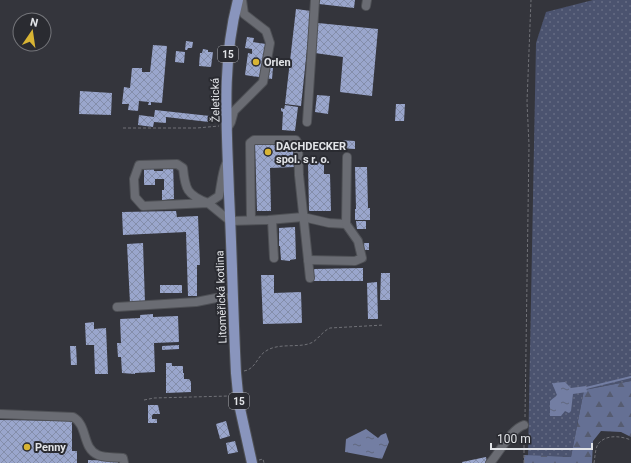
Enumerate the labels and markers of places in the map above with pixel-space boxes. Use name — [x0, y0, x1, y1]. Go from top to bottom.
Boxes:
place label: Orlen — [264, 56, 291, 69]
marker: Orlen — [251, 57, 261, 67]
place label: DACHDECKER spol. s r. o. — [276, 140, 346, 166]
marker: DACHDECKER spol. s r. o. — [263, 147, 273, 157]
place label: Penny — [35, 441, 66, 454]
marker: Penny — [22, 442, 32, 452]

